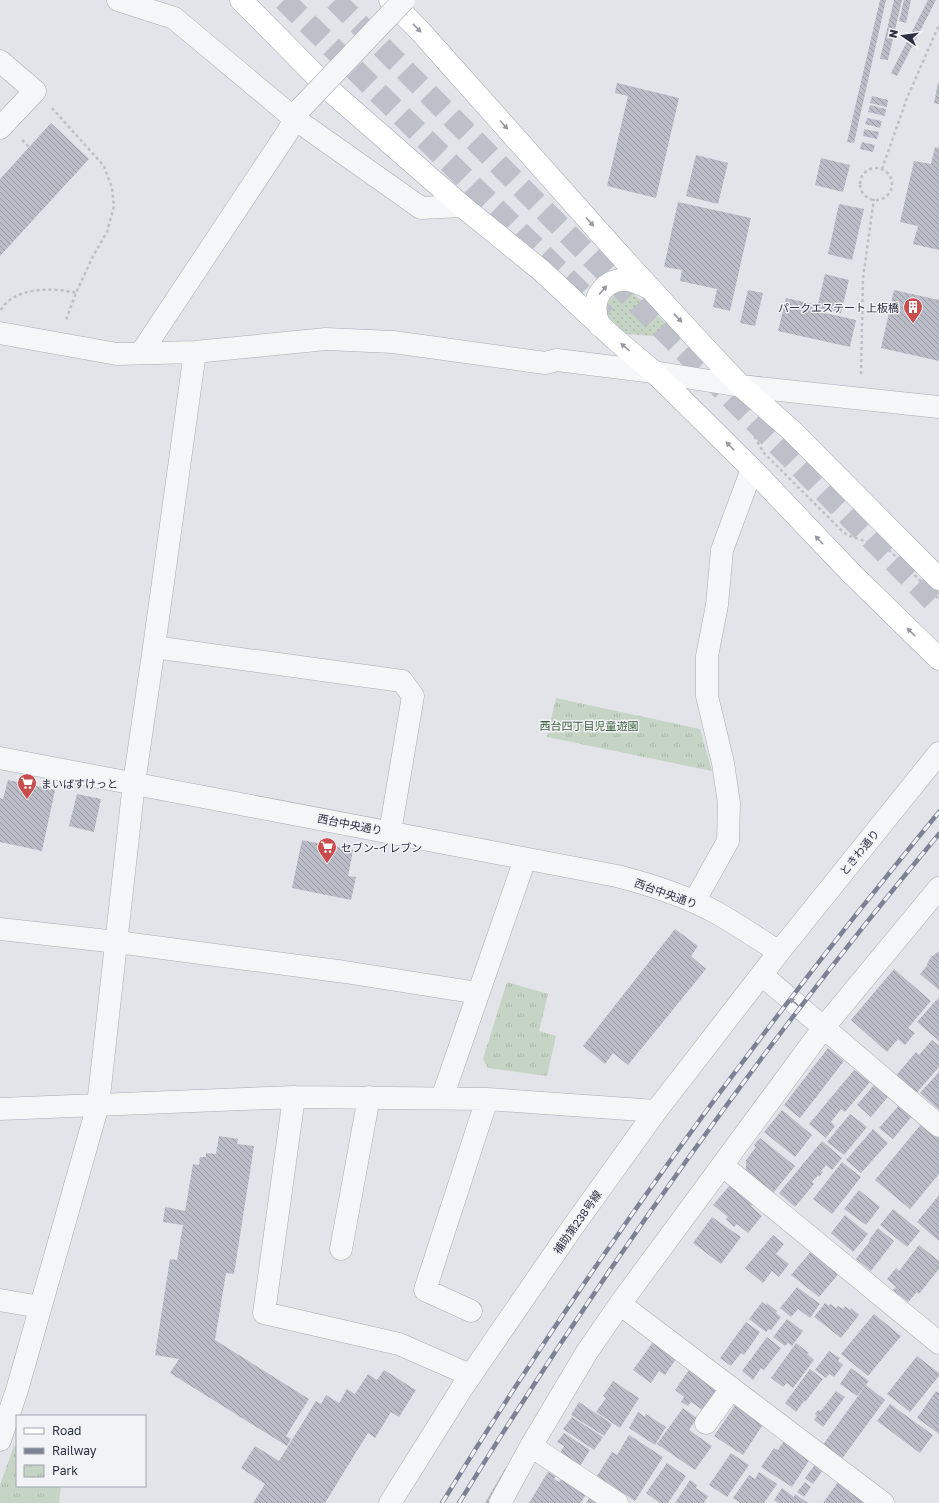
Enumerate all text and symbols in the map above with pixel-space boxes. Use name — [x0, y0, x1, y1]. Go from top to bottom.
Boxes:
north arrow — [883, 16, 923, 56]
one-way arrow — [413, 23, 422, 33]
text: N — [885, 28, 900, 39]
one-way arrow — [499, 120, 509, 130]
one-way arrow — [586, 217, 595, 227]
one-way arrow — [598, 285, 607, 295]
building icon: パークエステート上板橋 — [902, 296, 924, 324]
place label: パークエステート上板橋 — [778, 301, 899, 314]
one-way arrow — [673, 314, 682, 323]
one-way arrow — [620, 343, 630, 352]
one-way arrow — [725, 441, 734, 451]
one-way arrow — [815, 535, 824, 545]
one-way arrow — [906, 627, 916, 637]
park label: 西台四丁目児童遊園 — [540, 719, 639, 732]
supermarket icon: まいばすけっと — [16, 772, 38, 800]
place label: まいばすけっと — [41, 777, 118, 790]
street label: 西台中央通り — [316, 811, 384, 837]
street label: ときわ通り — [837, 827, 881, 877]
supermarket icon: セブン-イレブン — [316, 836, 338, 864]
place label: セブン-イレブン — [341, 841, 422, 854]
street label: 西台中央通り — [633, 876, 699, 910]
one-way arrow — [788, 998, 799, 1007]
street label: 補助第238号線 — [550, 1188, 604, 1256]
legend — [16, 1415, 146, 1487]
text: Road — [52, 1423, 81, 1438]
text: Railway — [52, 1443, 97, 1458]
text: Park — [52, 1463, 78, 1478]

